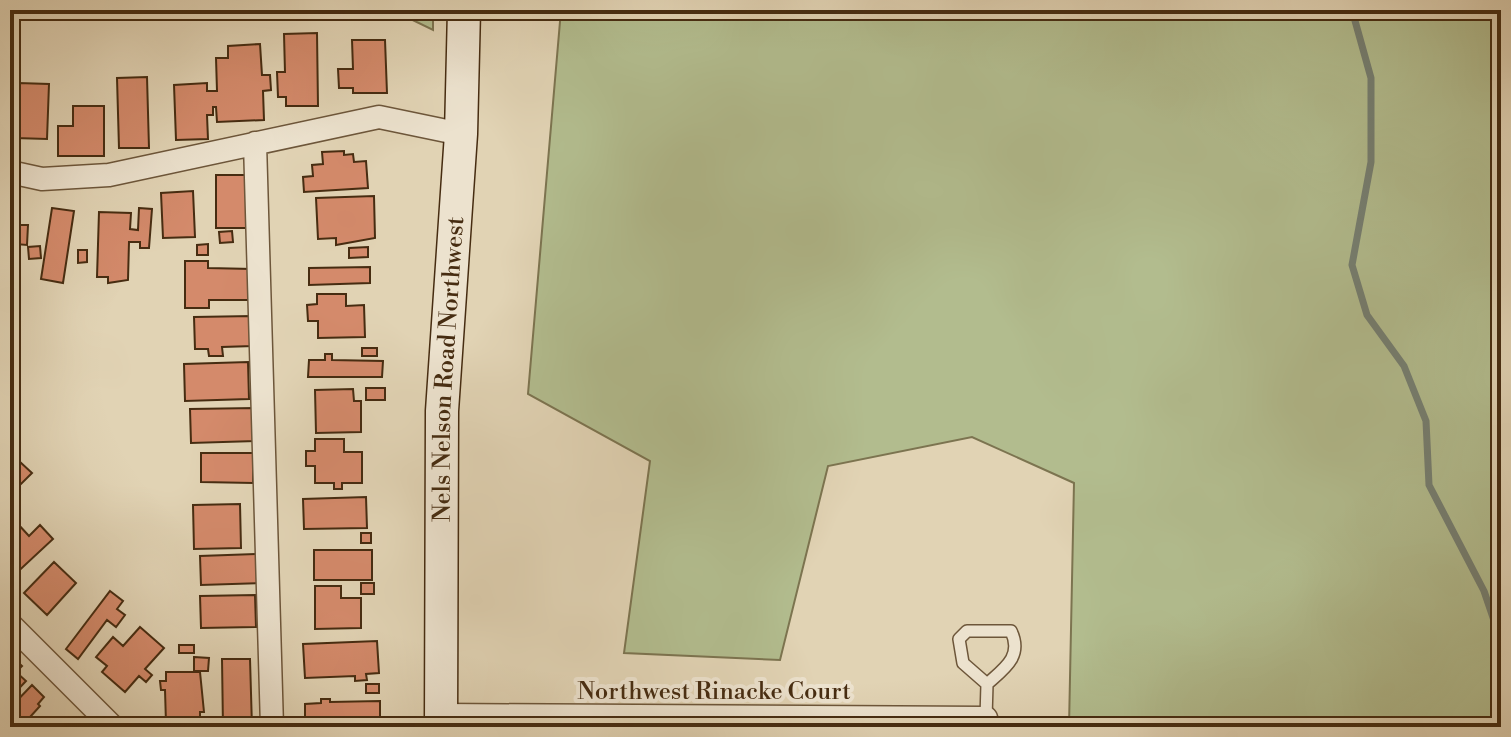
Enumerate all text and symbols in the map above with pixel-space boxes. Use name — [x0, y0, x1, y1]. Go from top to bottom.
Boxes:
street label: Nels Nelson Road Northwest — [428, 215, 471, 522]
street label: Northwest Rinacke Court — [577, 677, 851, 707]

